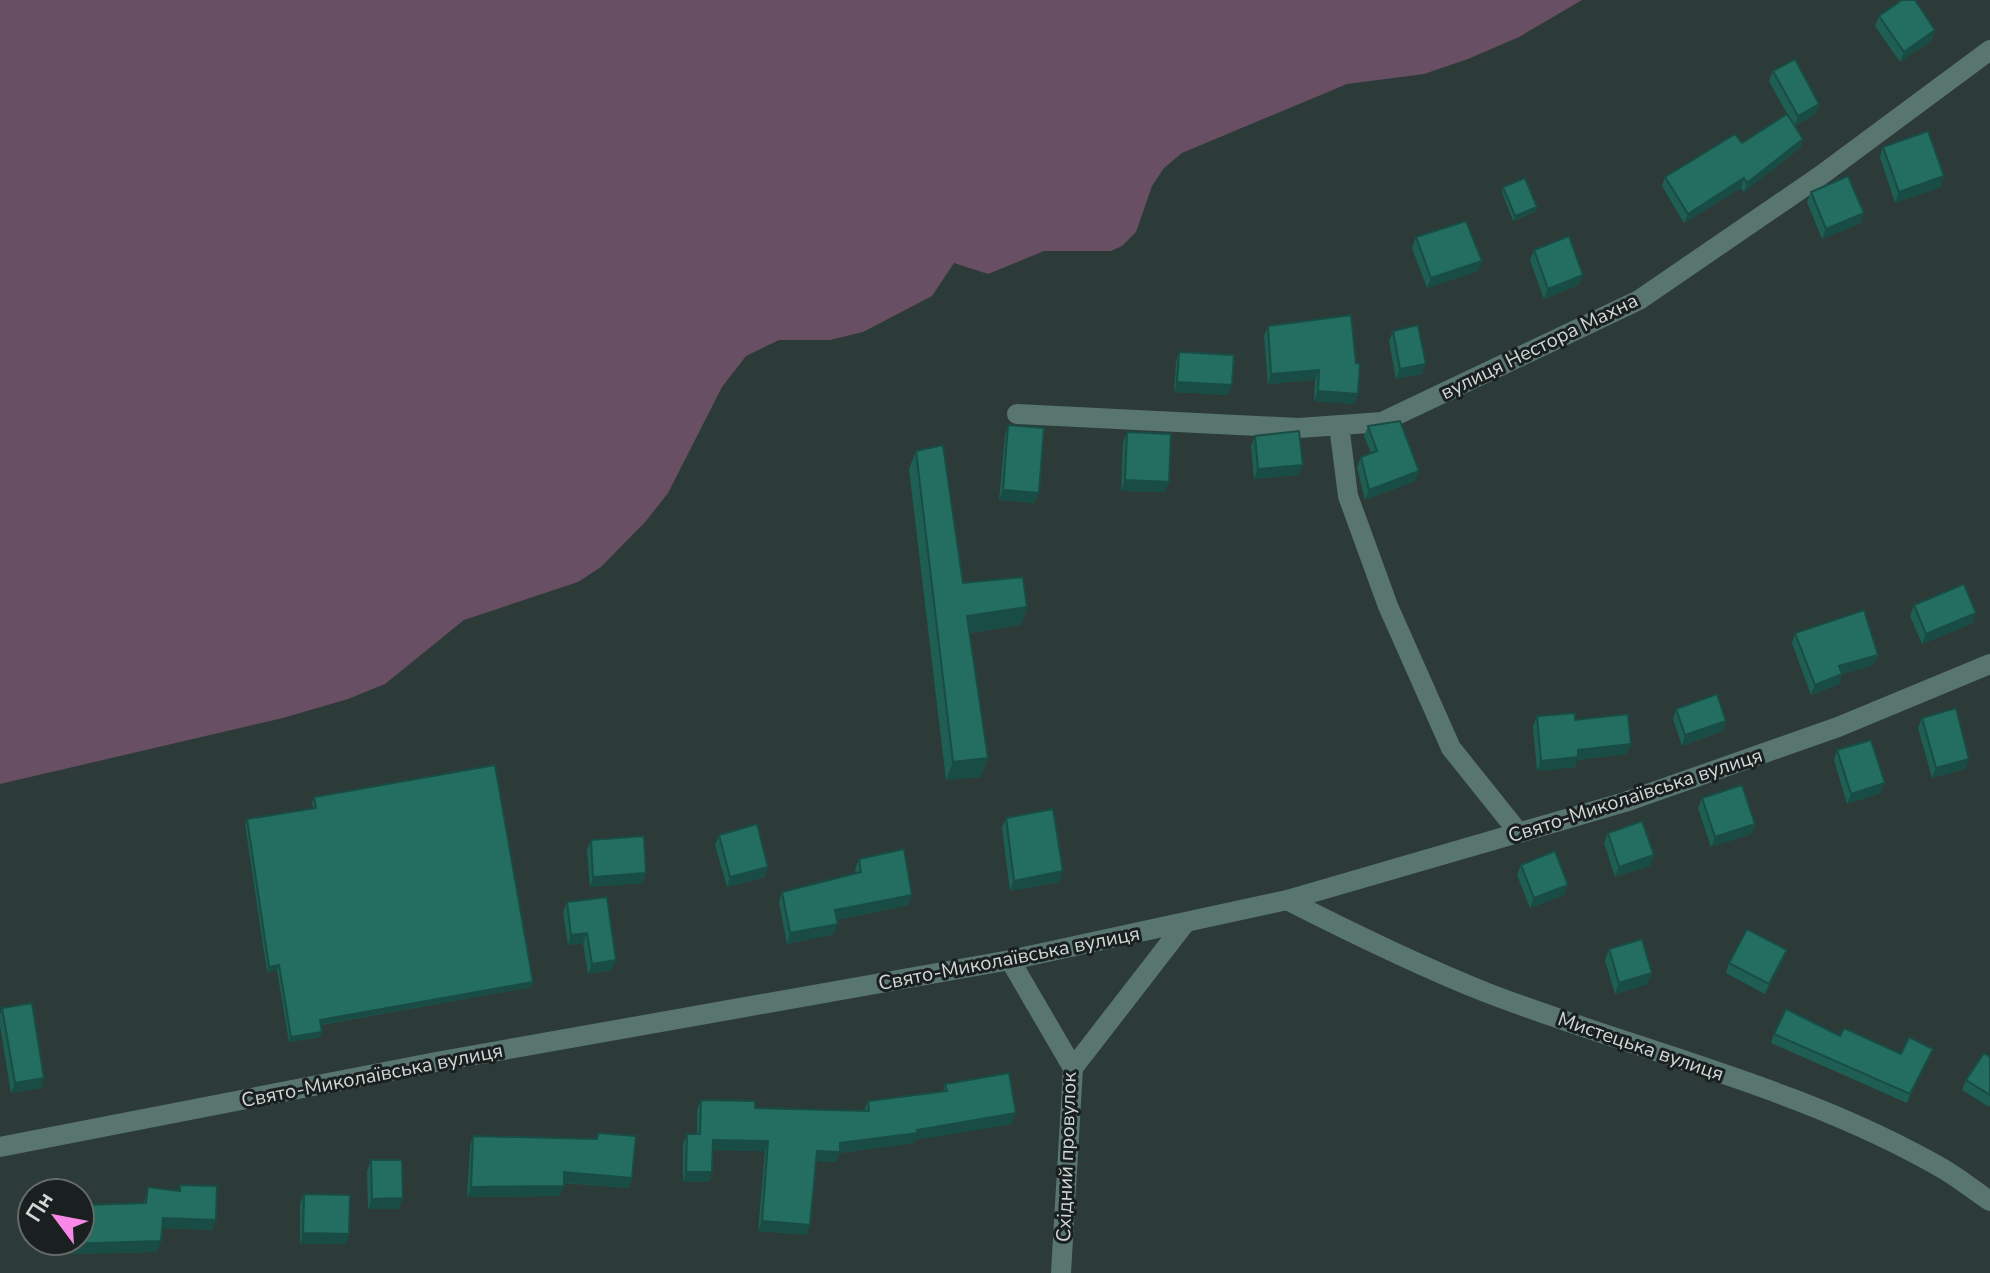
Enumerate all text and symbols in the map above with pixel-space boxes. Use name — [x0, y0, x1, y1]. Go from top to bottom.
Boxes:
street label: вулиця Нестора Махна — [1436, 287, 1642, 406]
street label: Свято-Миколаївська вулиця — [1505, 742, 1766, 849]
street label: Свято-Миколаївська вулиця — [876, 920, 1142, 997]
street label: Мистецька вулиця — [1554, 1005, 1727, 1088]
street label: Свято-Миколаївська вулиця — [239, 1037, 505, 1114]
street label: Східний провулок — [1050, 1071, 1083, 1242]
north arrow — [16, 1177, 96, 1257]
text: Пн — [19, 1186, 61, 1228]

